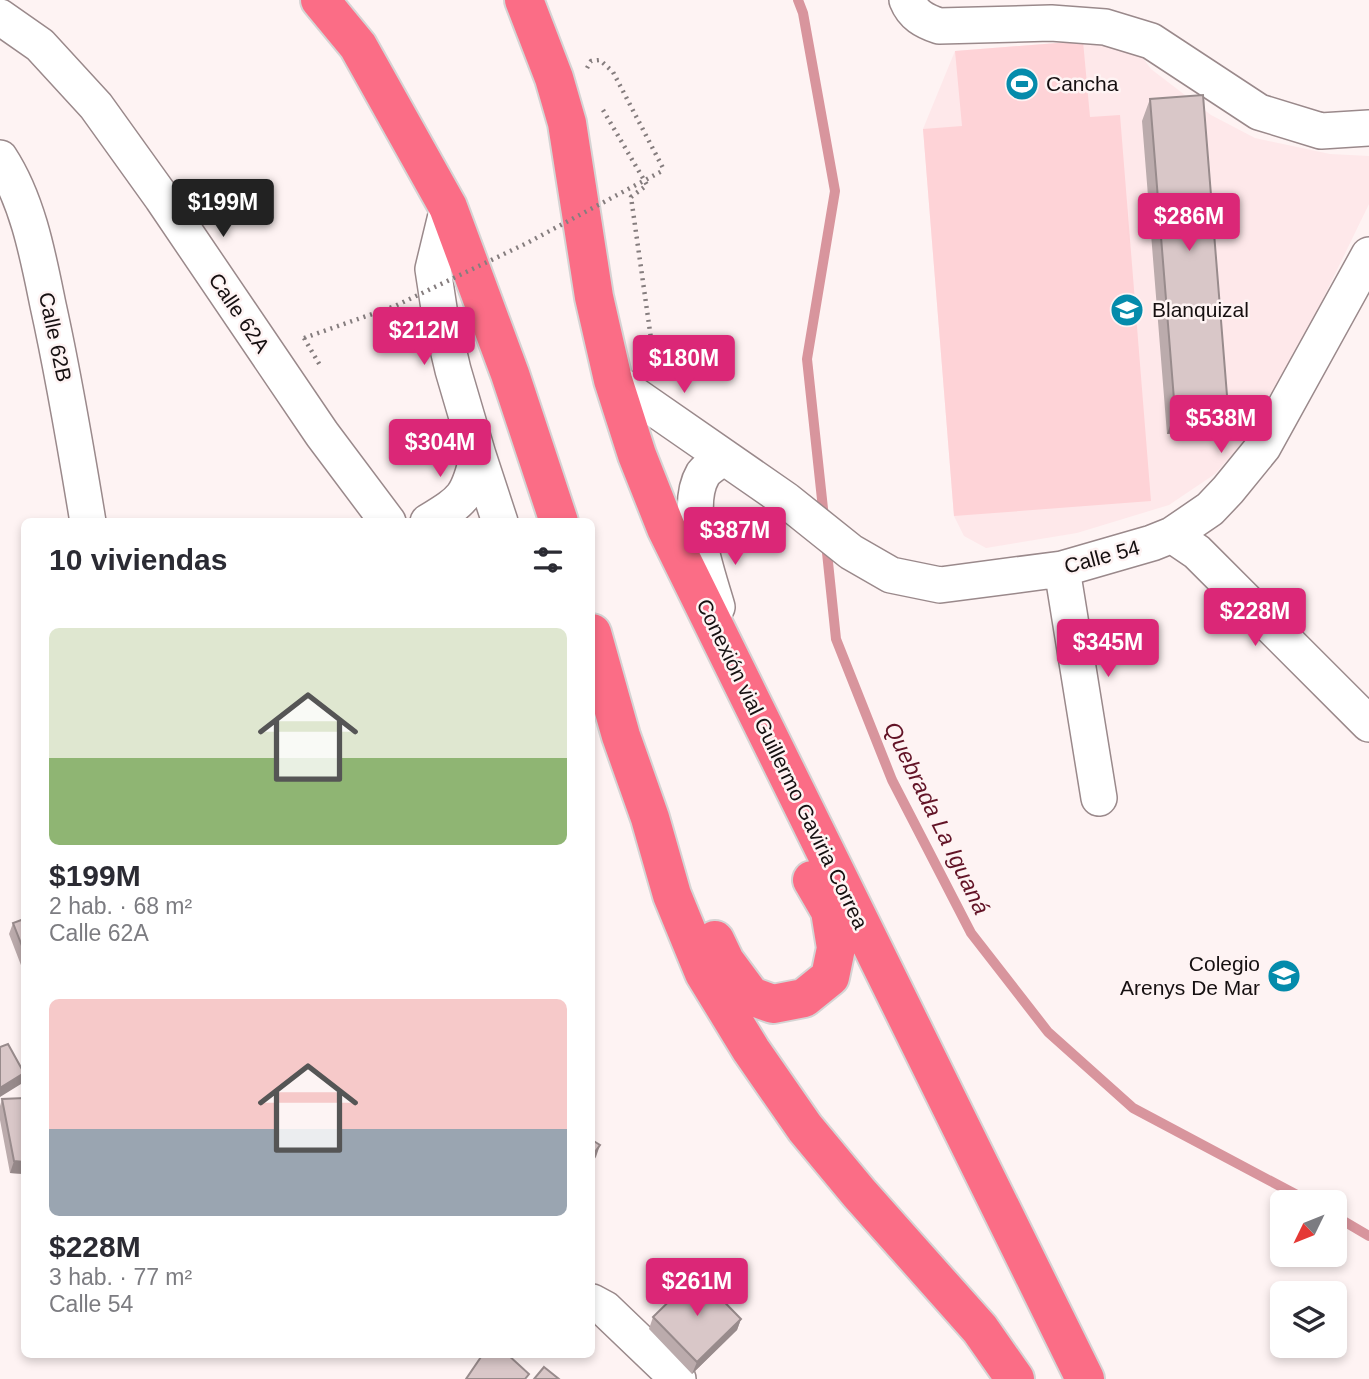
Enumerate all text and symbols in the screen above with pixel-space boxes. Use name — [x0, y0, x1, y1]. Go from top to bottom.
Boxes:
sports icon: Cancha — [1003, 65, 1041, 103]
place label: Cancha — [1046, 72, 1119, 95]
pin: $199M — [174, 180, 272, 239]
text: $199M — [188, 189, 258, 215]
pin: $286M — [1140, 194, 1238, 253]
text: $286M — [1154, 203, 1224, 229]
street label: Calle 62A — [204, 269, 274, 357]
street label: Calle 62B — [35, 290, 76, 384]
school or university icon: Blanquizal — [1108, 291, 1146, 329]
place label: Blanquizal — [1152, 298, 1249, 321]
pin: $212M — [375, 308, 473, 367]
text: $212M — [389, 317, 459, 343]
pin: $180M — [635, 336, 733, 395]
text: $180M — [649, 345, 719, 371]
pin: $538M — [1172, 396, 1270, 455]
text: $538M — [1186, 405, 1256, 431]
pin: $304M — [391, 420, 489, 479]
text: $304M — [405, 429, 475, 455]
pin: $387M — [686, 508, 784, 567]
text: $387M — [700, 517, 770, 543]
street label: Calle 54 — [1062, 535, 1142, 578]
icon: filters — [529, 541, 567, 579]
text: 10 viviendas — [49, 543, 227, 576]
pin: $228M — [1206, 588, 1304, 648]
street label: Conexión vial Guillermo Gaviria Correa — [692, 595, 873, 933]
text: $228M — [1220, 598, 1290, 624]
pin: $345M — [1059, 620, 1157, 679]
text: $345M — [1073, 629, 1143, 655]
icon: home — [245, 674, 371, 800]
water label: Quebrada La Iguaná — [879, 717, 995, 919]
text: $199M — [49, 859, 141, 892]
text: 2 hab. · 68 m² — [49, 893, 192, 919]
text: Calle 62A — [49, 920, 149, 946]
place label: Colegio Arenys De Mar — [1120, 952, 1260, 999]
school or university icon: Colegio Arenys De Mar — [1265, 957, 1303, 995]
icon: home — [245, 1045, 371, 1171]
north arrow — [1270, 1190, 1348, 1267]
map controls — [1270, 1190, 1347, 1358]
text: $228M — [49, 1230, 141, 1263]
pin: $261M — [648, 1258, 746, 1318]
text: 3 hab. · 77 m² — [49, 1264, 192, 1290]
text: $261M — [662, 1268, 732, 1294]
button: layers — [1270, 1281, 1347, 1358]
text: Calle 54 — [49, 1291, 133, 1317]

